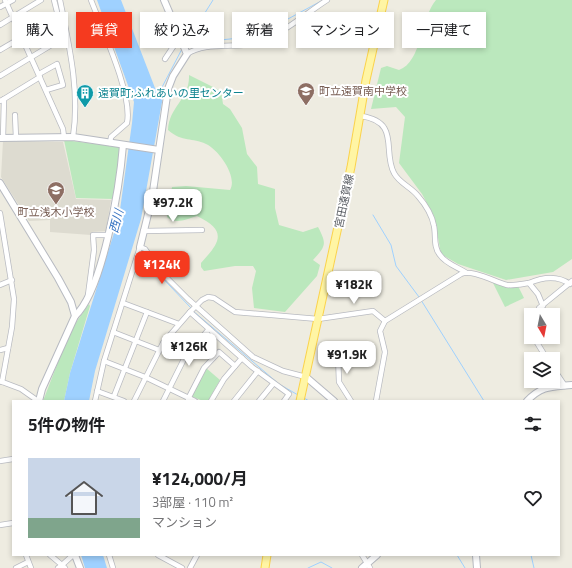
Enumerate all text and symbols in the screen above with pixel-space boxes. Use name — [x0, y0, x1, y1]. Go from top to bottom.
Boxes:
chip: 購入 — [12, 12, 68, 48]
chip: 賃貸 — [76, 12, 132, 48]
chip: 絞り込み — [140, 12, 224, 48]
chip: 新着 — [232, 12, 288, 48]
chip: マンション — [296, 12, 394, 48]
chip: 一戸建て — [402, 12, 486, 48]
school or university icon: 町立遠賀南中学校 — [296, 81, 316, 106]
building icon: 遠賀町;ふれあいの里センター — [75, 83, 95, 108]
place label: 町立遠賀南中学校 — [319, 83, 407, 99]
place label: 遠賀町;ふれあいの里センター — [98, 85, 244, 101]
street label: 宮田遠賀線 — [330, 172, 358, 230]
school or university icon: 町立浅木小学校 — [46, 180, 66, 205]
pin: ¥97.2K — [140, 189, 206, 223]
text: ¥97.2K — [153, 192, 193, 212]
place label: 町立浅木小学校 — [18, 204, 95, 220]
water label: 西川 — [104, 205, 129, 235]
pin: ¥124K — [134, 251, 190, 285]
text: ¥124K — [144, 254, 180, 274]
pin: ¥182K — [326, 271, 382, 305]
text: ¥182K — [336, 274, 372, 294]
north arrow — [524, 308, 560, 344]
map controls — [524, 308, 560, 388]
pin: ¥126K — [161, 333, 217, 367]
text: ¥126K — [171, 336, 207, 356]
pin: ¥91.9K — [314, 341, 380, 375]
text: ¥91.9K — [327, 344, 367, 364]
button: layers — [524, 352, 560, 388]
text: 5件の物件 — [28, 412, 106, 438]
icon: filters — [522, 413, 544, 435]
text: ¥124,000/月 — [152, 466, 248, 492]
icon: home — [60, 474, 108, 522]
icon: heart — [522, 487, 544, 509]
text: 3部屋 · 110 m² — [152, 492, 233, 512]
text: マンション — [152, 512, 217, 532]

